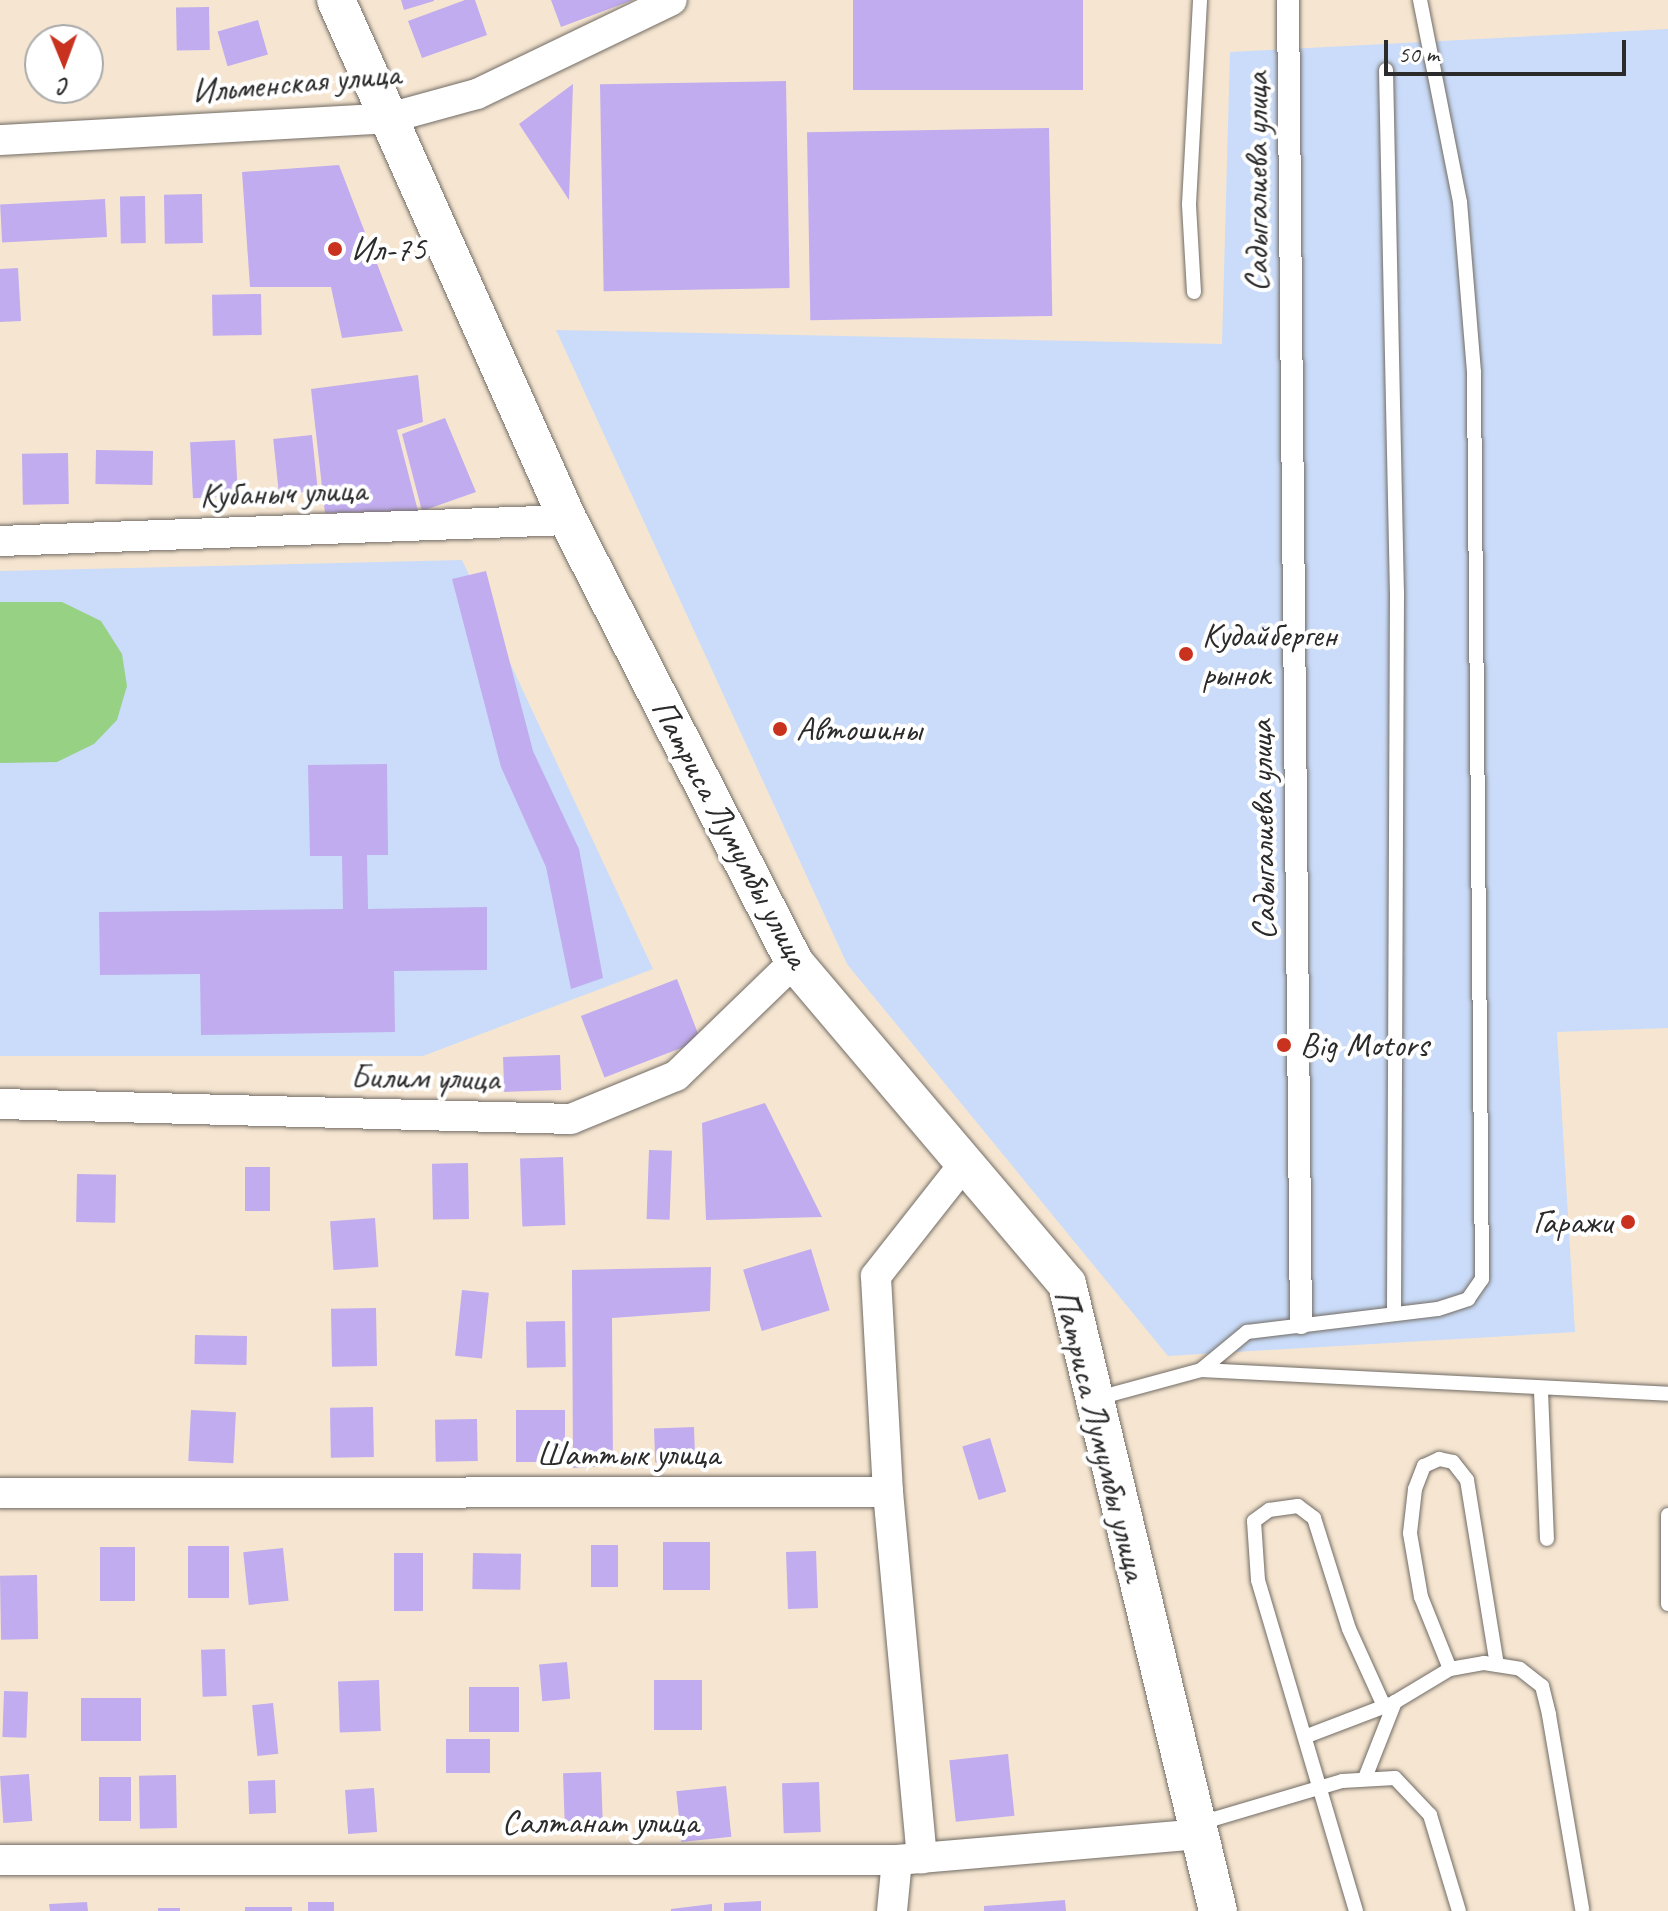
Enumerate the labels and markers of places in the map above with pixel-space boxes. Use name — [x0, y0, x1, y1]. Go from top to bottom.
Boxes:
place label: Ил-75 — [351, 229, 426, 269]
marker: Ил-75 — [326, 240, 344, 258]
place label: Кудайберген рынок — [1202, 614, 1337, 694]
marker: Кудайберген рынок — [1177, 645, 1195, 663]
place label: Автошины — [796, 709, 922, 749]
marker: Автошины — [771, 720, 789, 738]
place label: Big Motors — [1300, 1025, 1428, 1065]
marker: Big Motors — [1275, 1036, 1293, 1054]
place label: Гаражи — [1533, 1202, 1612, 1242]
marker: Гаражи — [1619, 1213, 1637, 1231]

